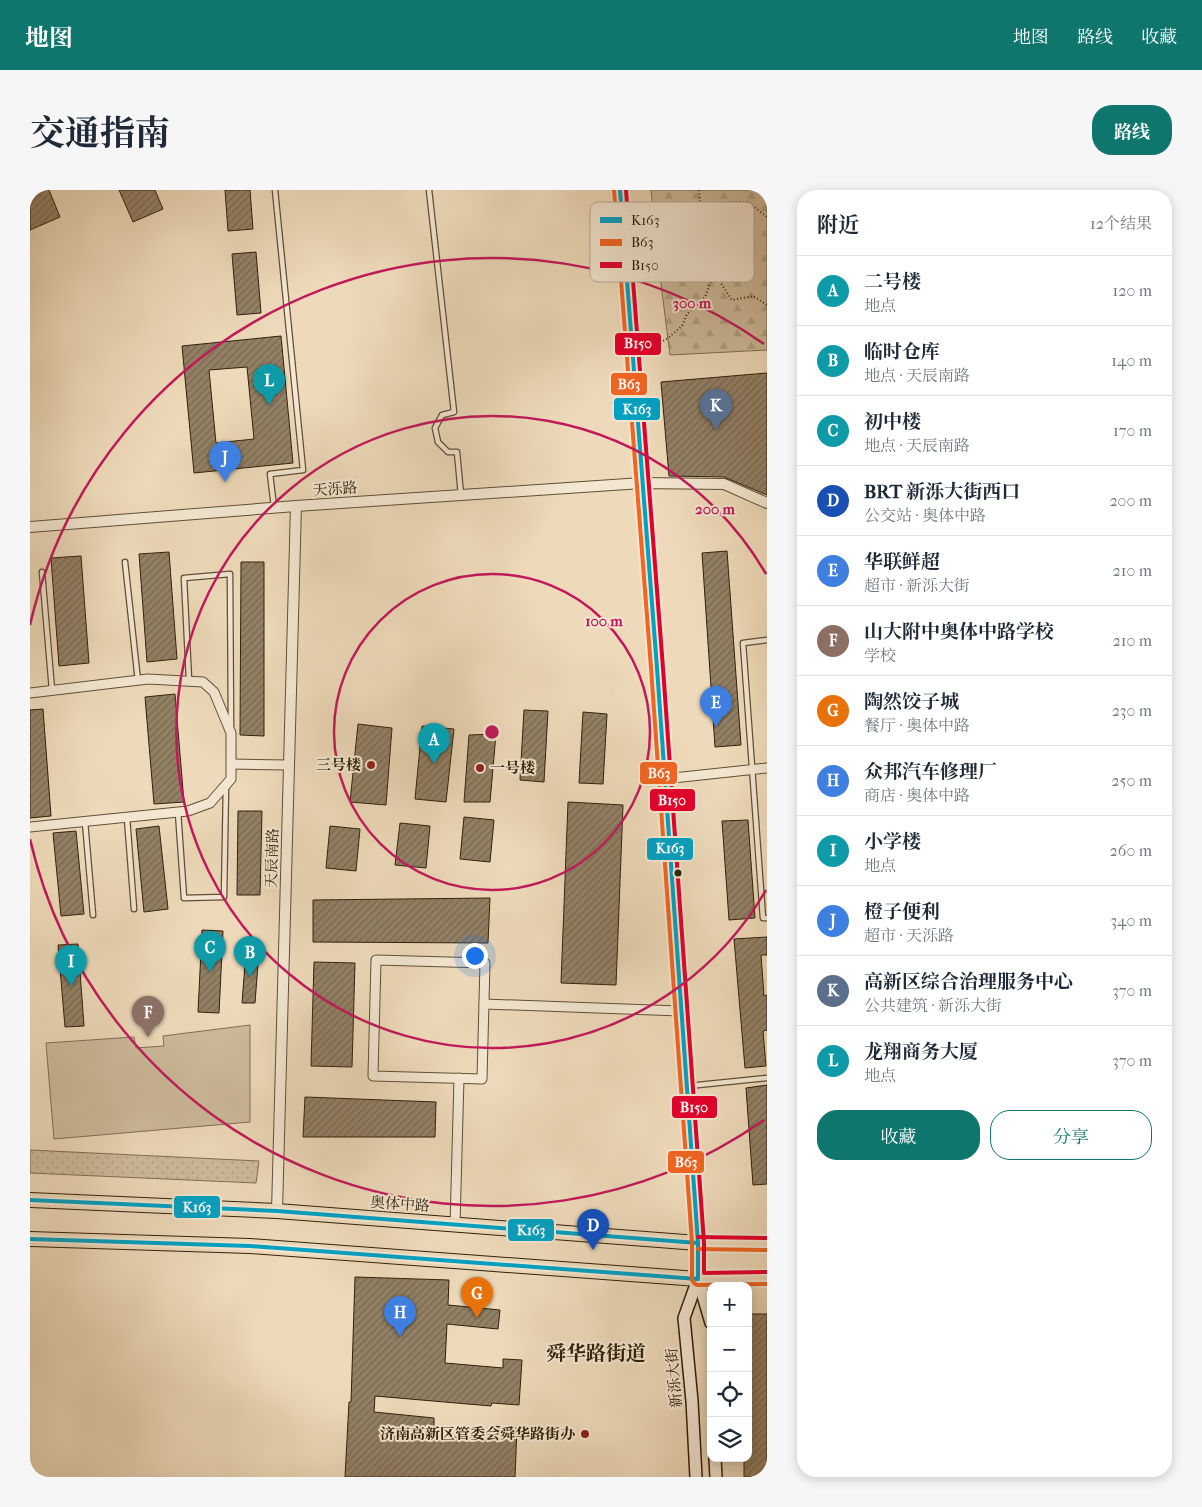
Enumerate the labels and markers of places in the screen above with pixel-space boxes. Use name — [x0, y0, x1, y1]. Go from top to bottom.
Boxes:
pin: L — [253, 364, 285, 405]
pin: K — [700, 389, 732, 430]
pin: J — [209, 441, 241, 482]
pin: E — [700, 686, 732, 727]
pin: A — [418, 723, 450, 764]
centre of rings — [483, 723, 501, 741]
place label: 三号楼 — [316, 756, 361, 774]
marker: 三号楼 — [365, 759, 377, 771]
place label: 一号楼 — [490, 759, 535, 777]
marker: 一号楼 — [474, 762, 486, 774]
unlabelled marker — [673, 868, 683, 878]
pin: C — [194, 931, 226, 972]
pin: B — [234, 936, 266, 977]
pin: I — [55, 945, 87, 986]
pin: F — [132, 996, 164, 1037]
pin: D — [577, 1209, 609, 1250]
pin: G — [461, 1277, 493, 1318]
pin: H — [384, 1296, 416, 1337]
place label: 济南高新区管委会舜华路街办 — [380, 1425, 575, 1443]
marker: 济南高新区管委会舜华路街办 — [579, 1428, 591, 1440]

